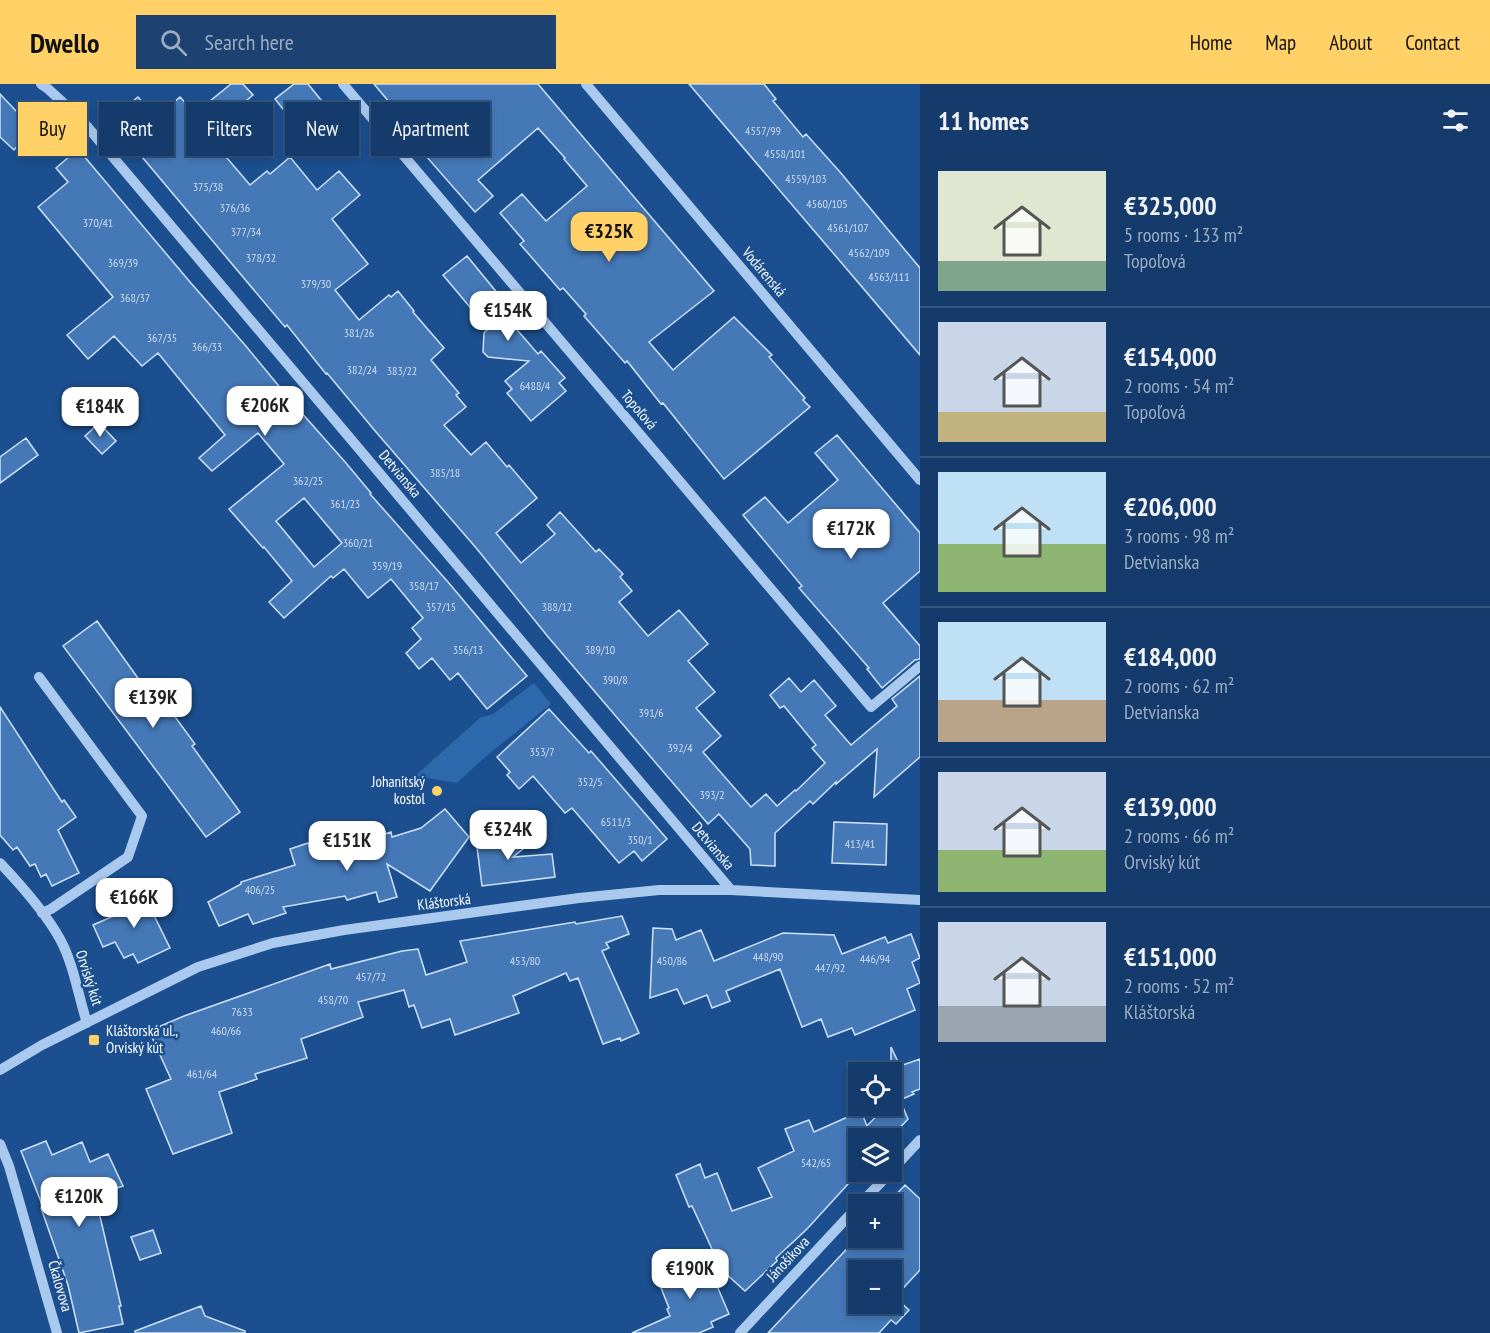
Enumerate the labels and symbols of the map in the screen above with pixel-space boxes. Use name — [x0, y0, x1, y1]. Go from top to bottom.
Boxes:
house number: 4557/99 — [745, 123, 781, 138]
house number: 4558/101 — [764, 146, 806, 161]
house number: 4559/103 — [785, 171, 827, 186]
house number: 375/38 — [193, 179, 223, 194]
house number: 4560/105 — [806, 196, 848, 211]
house number: 376/36 — [220, 200, 250, 215]
pin: €325K — [567, 212, 651, 263]
house number: 370/41 — [83, 215, 113, 230]
house number: 4561/107 — [827, 220, 869, 235]
house number: 377/34 — [231, 224, 262, 239]
street label: Vodárenská — [738, 242, 791, 300]
house number: 4562/109 — [848, 245, 890, 260]
house number: 378/32 — [246, 250, 276, 265]
house number: 369/39 — [108, 255, 138, 270]
house number: 4563/111 — [868, 269, 910, 284]
house number: 379/30 — [301, 276, 331, 291]
house number: 368/37 — [120, 290, 150, 305]
pin: €154K — [466, 291, 550, 342]
house number: 381/26 — [344, 325, 374, 340]
house number: 367/35 — [147, 330, 177, 345]
house number: 366/33 — [192, 339, 222, 354]
house number: 382/24 — [347, 362, 378, 377]
house number: 383/22 — [387, 363, 417, 378]
house number: 6488/4 — [520, 378, 551, 393]
pin: €206K — [223, 386, 307, 437]
street label: Topoľová — [617, 386, 662, 434]
pin: €184K — [58, 387, 142, 438]
street label: Detvianska — [375, 446, 426, 501]
house number: 385/18 — [430, 465, 460, 480]
house number: 362/25 — [293, 473, 323, 488]
house number: 361/23 — [330, 496, 360, 511]
pin: €172K — [809, 509, 893, 560]
house number: 360/21 — [343, 535, 373, 550]
house number: 359/19 — [372, 558, 402, 573]
house number: 358/17 — [409, 578, 439, 593]
house number: 357/15 — [426, 599, 456, 614]
house number: 388/12 — [542, 599, 572, 614]
house number: 356/13 — [453, 642, 483, 657]
house number: 389/10 — [585, 642, 615, 657]
house number: 390/8 — [602, 672, 628, 687]
pin: €139K — [111, 678, 195, 729]
house number: 391/6 — [638, 705, 664, 720]
house number: 392/4 — [667, 740, 693, 755]
house number: 353/7 — [529, 744, 555, 759]
place label: Johanitský kostol — [371, 772, 426, 808]
house number: 352/5 — [577, 774, 603, 789]
marker: Johanitský kostol — [430, 784, 444, 798]
house number: 393/2 — [699, 787, 725, 802]
pin: €324K — [466, 810, 550, 861]
house number: 6511/3 — [601, 814, 631, 829]
street label: Detvianska — [688, 818, 739, 873]
pin: €151K — [305, 821, 389, 872]
house number: 350/1 — [627, 832, 653, 847]
house number: 413/41 — [845, 836, 875, 851]
pin: €166K — [92, 878, 176, 929]
house number: 406/25 — [245, 882, 275, 897]
street label: Kláštorská — [416, 889, 472, 914]
street label: Orviský kút — [72, 948, 107, 1008]
house number: 448/90 — [753, 949, 783, 964]
house number: 446/94 — [860, 951, 891, 966]
house number: 453/80 — [510, 953, 540, 968]
house number: 450/86 — [657, 953, 687, 968]
house number: 447/92 — [815, 960, 845, 975]
house number: 457/72 — [356, 969, 386, 984]
house number: 458/70 — [318, 992, 348, 1007]
house number: 7633 — [231, 1004, 253, 1019]
place label: Kláštorská ul., Orviský kút — [106, 1021, 178, 1057]
house number: 460/66 — [211, 1023, 241, 1038]
marker: Kláštorská ul., Orviský kút — [87, 1033, 101, 1047]
house number: 461/64 — [187, 1066, 218, 1081]
house number: 542/65 — [801, 1155, 831, 1170]
pin: €120K — [37, 1177, 121, 1228]
street label: Jánošíkova — [761, 1232, 813, 1286]
pin: €190K — [648, 1249, 732, 1300]
street label: Čkalovova — [44, 1258, 77, 1314]

